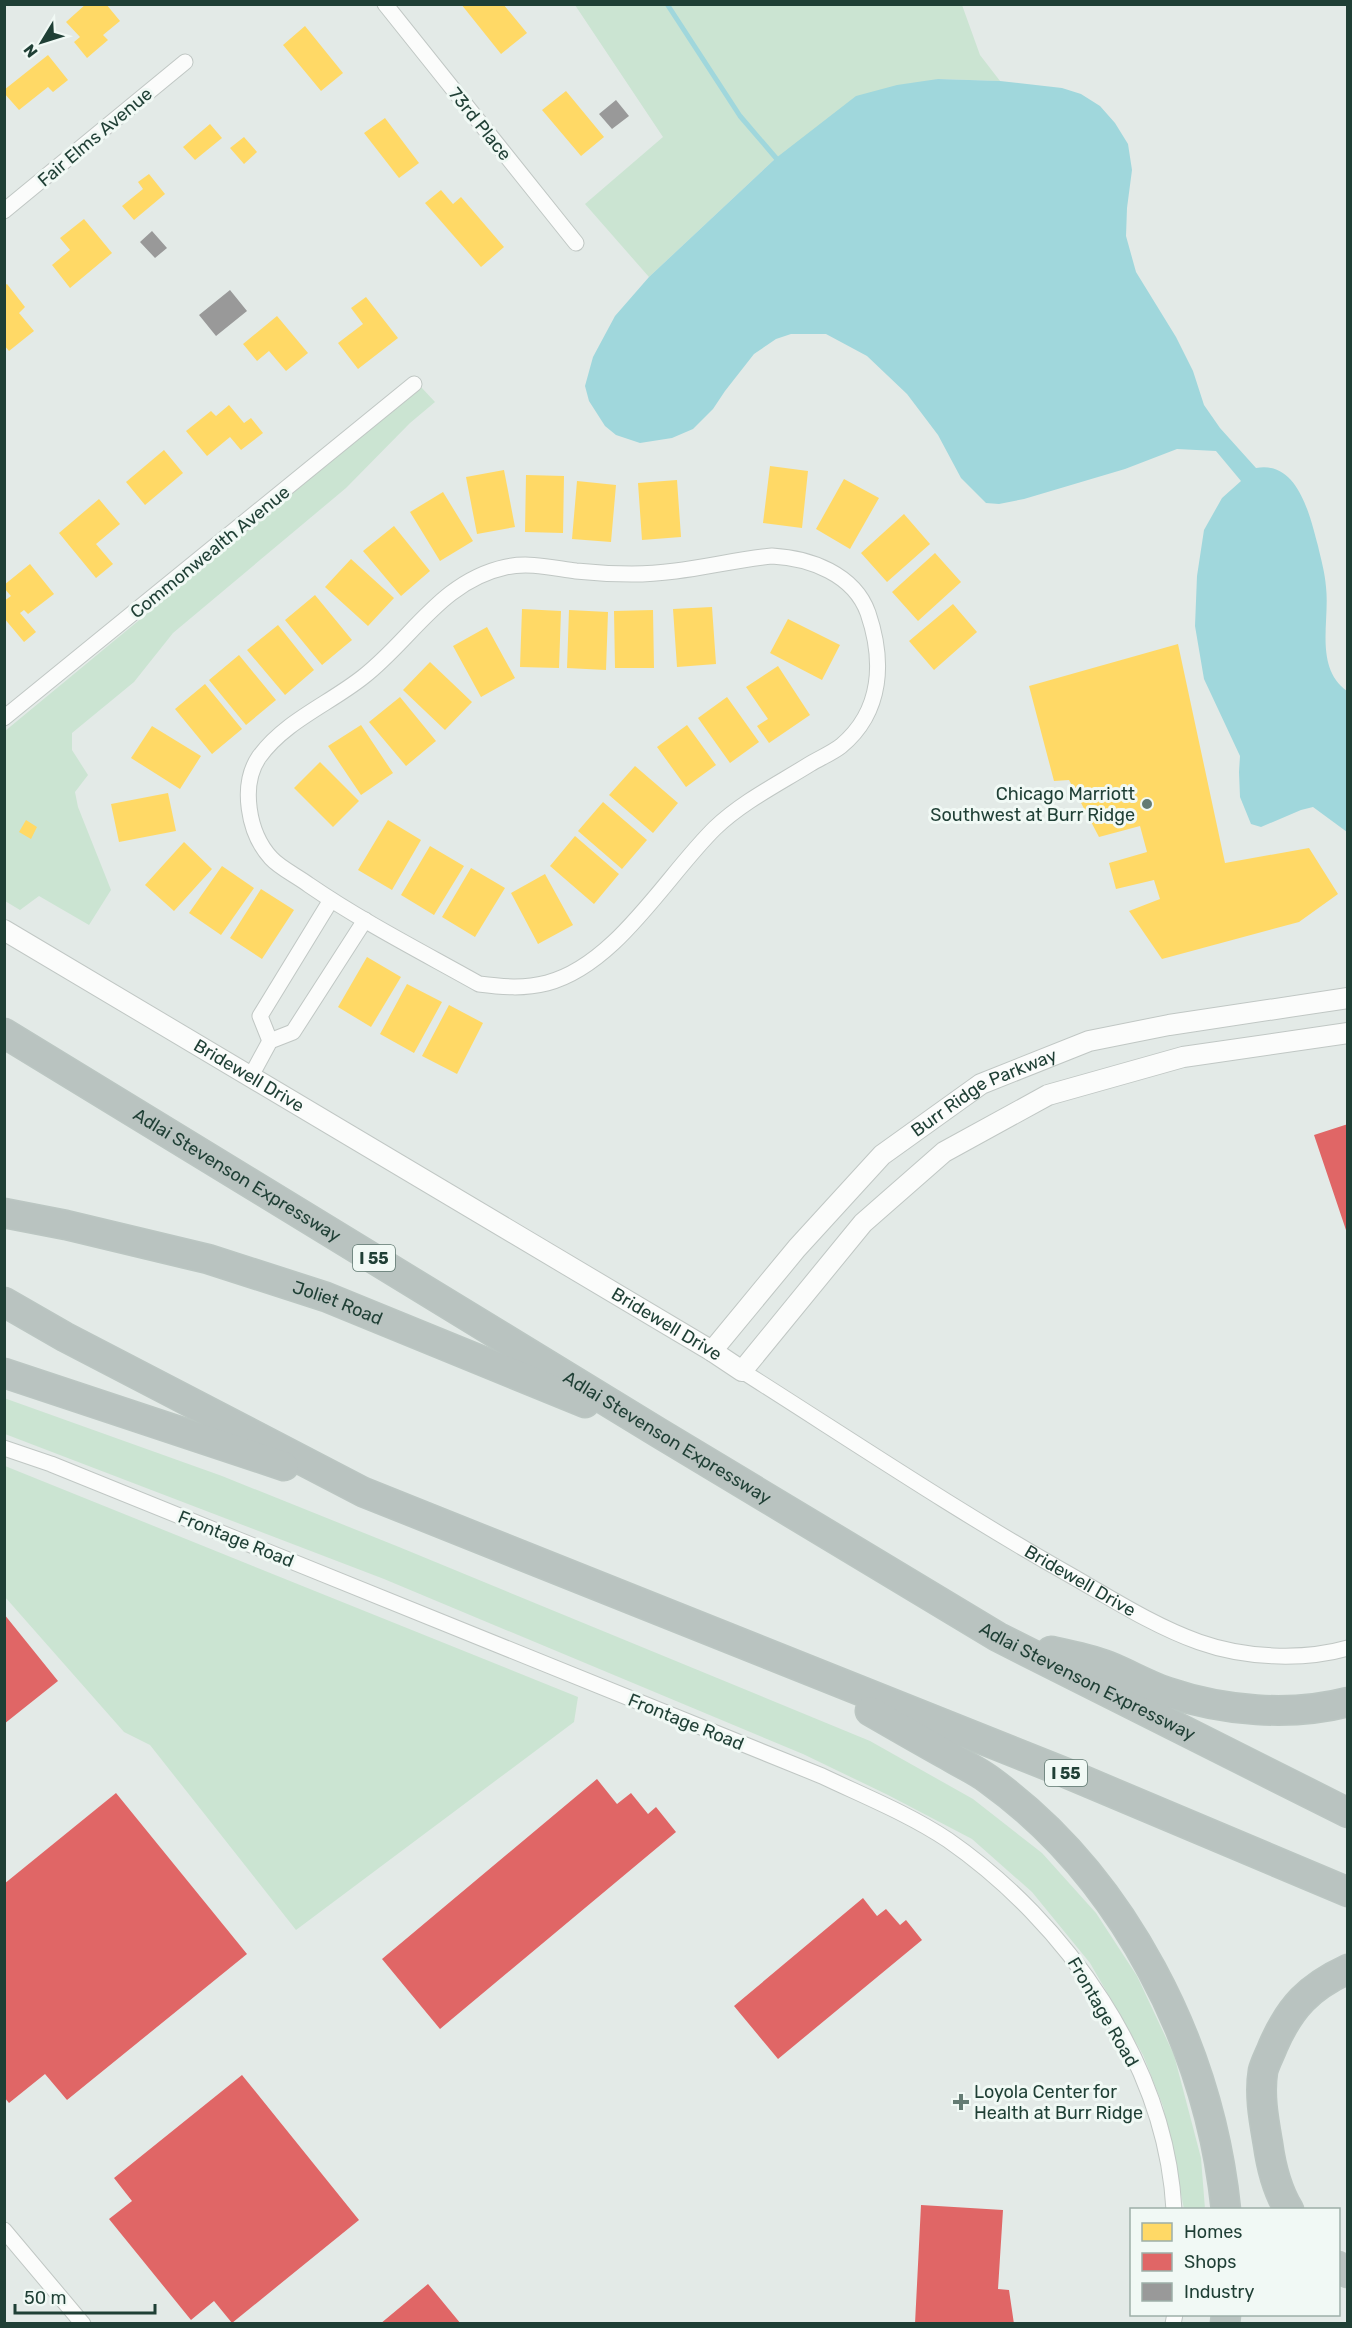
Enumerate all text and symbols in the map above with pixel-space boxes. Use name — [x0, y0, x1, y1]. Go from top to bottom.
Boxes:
north arrow — [12, 12, 72, 72]
text: N — [20, 41, 42, 61]
street label: Fair Elms Avenue — [33, 83, 157, 191]
street label: 73rd Place — [444, 83, 516, 165]
street label: Commonwealth Avenue — [126, 481, 294, 623]
place label: Chicago Marriott Southwest at Burr Ridge — [930, 783, 1135, 826]
marker: Chicago Marriott Southwest at Burr Ridge — [1140, 797, 1154, 811]
street label: Bridewell Drive — [190, 1034, 308, 1117]
street label: Burr Ridge Parkway — [907, 1044, 1060, 1142]
street label: Adlai Stevenson Expressway — [129, 1104, 345, 1247]
road number: I 55 — [353, 1245, 395, 1271]
street label: Joliet Road — [290, 1276, 386, 1330]
street label: Bridewell Drive — [608, 1283, 726, 1365]
street label: Adlai Stevenson Expressway — [559, 1366, 775, 1509]
street label: Frontage Road — [175, 1506, 297, 1572]
street label: Bridewell Drive — [1021, 1540, 1139, 1622]
street label: Adlai Stevenson Expressway — [975, 1617, 1199, 1746]
street label: Frontage Road — [625, 1689, 747, 1755]
road number: I 55 — [1045, 1760, 1087, 1786]
street label: Frontage Road — [1063, 1953, 1143, 2071]
place label: Loyola Center for Health at Burr Ridge — [974, 2081, 1143, 2124]
marker: Loyola Center for Health at Burr Ridge — [952, 2093, 970, 2111]
legend — [1130, 2208, 1340, 2316]
text: Homes — [1184, 2221, 1242, 2243]
text: Shops — [1184, 2251, 1236, 2273]
scale bar — [15, 2277, 154, 2315]
text: Industry — [1184, 2281, 1254, 2303]
text: 50 m — [24, 2287, 67, 2309]

